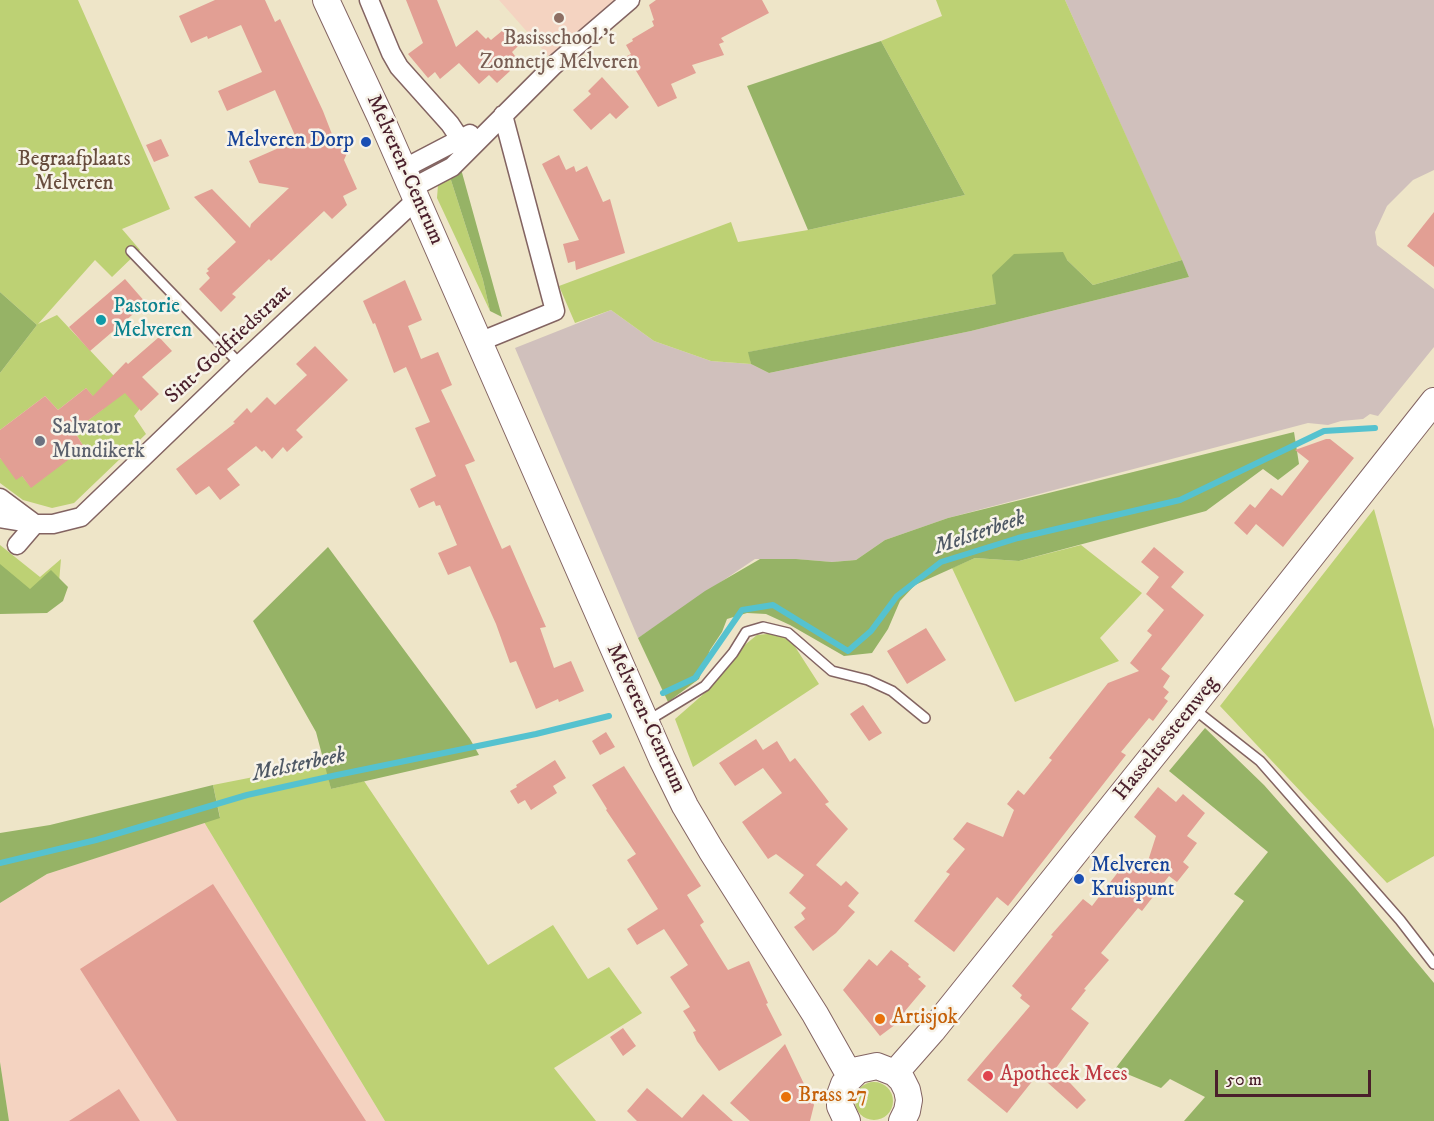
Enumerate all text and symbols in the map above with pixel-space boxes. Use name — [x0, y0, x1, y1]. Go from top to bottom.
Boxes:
marker: Basisschool 't Zonnetje Melveren — [552, 11, 566, 25]
place label: Basisschool 't Zonnetje Melveren — [480, 27, 638, 77]
street label: Melveren-Centrum — [360, 91, 448, 249]
place label: Melveren Dorp — [226, 129, 354, 155]
marker: Melveren Dorp — [359, 135, 373, 149]
park label: Begraafplaats Melveren — [18, 148, 130, 198]
street label: Sint-Godfriedstraat — [161, 280, 297, 410]
place label: Pastorie Melveren — [113, 295, 192, 345]
marker: Pastorie Melveren — [94, 313, 108, 327]
place label: Salvator Mundikerk — [52, 416, 145, 466]
marker: Salvator Mundikerk — [33, 434, 47, 448]
water label: Melsterbeek — [931, 506, 1029, 562]
street label: Melveren-Centrum — [599, 640, 691, 798]
street label: Hasseltsesteenweg — [1109, 672, 1225, 806]
water label: Melsterbeek — [250, 743, 348, 789]
place label: Melveren Kruispunt — [1091, 854, 1174, 904]
marker: Melveren Kruispunt — [1072, 872, 1086, 886]
place label: Artisjok — [892, 1006, 958, 1032]
marker: Artisjok — [873, 1012, 887, 1026]
scale bar — [1218, 1058, 1374, 1096]
place label: Apotheek Mees — [1000, 1063, 1127, 1089]
marker: Apotheek Mees — [981, 1069, 995, 1083]
text: 50 m — [1226, 1069, 1262, 1091]
place label: Brass 27 — [798, 1084, 867, 1110]
marker: Brass 27 — [779, 1090, 793, 1104]

